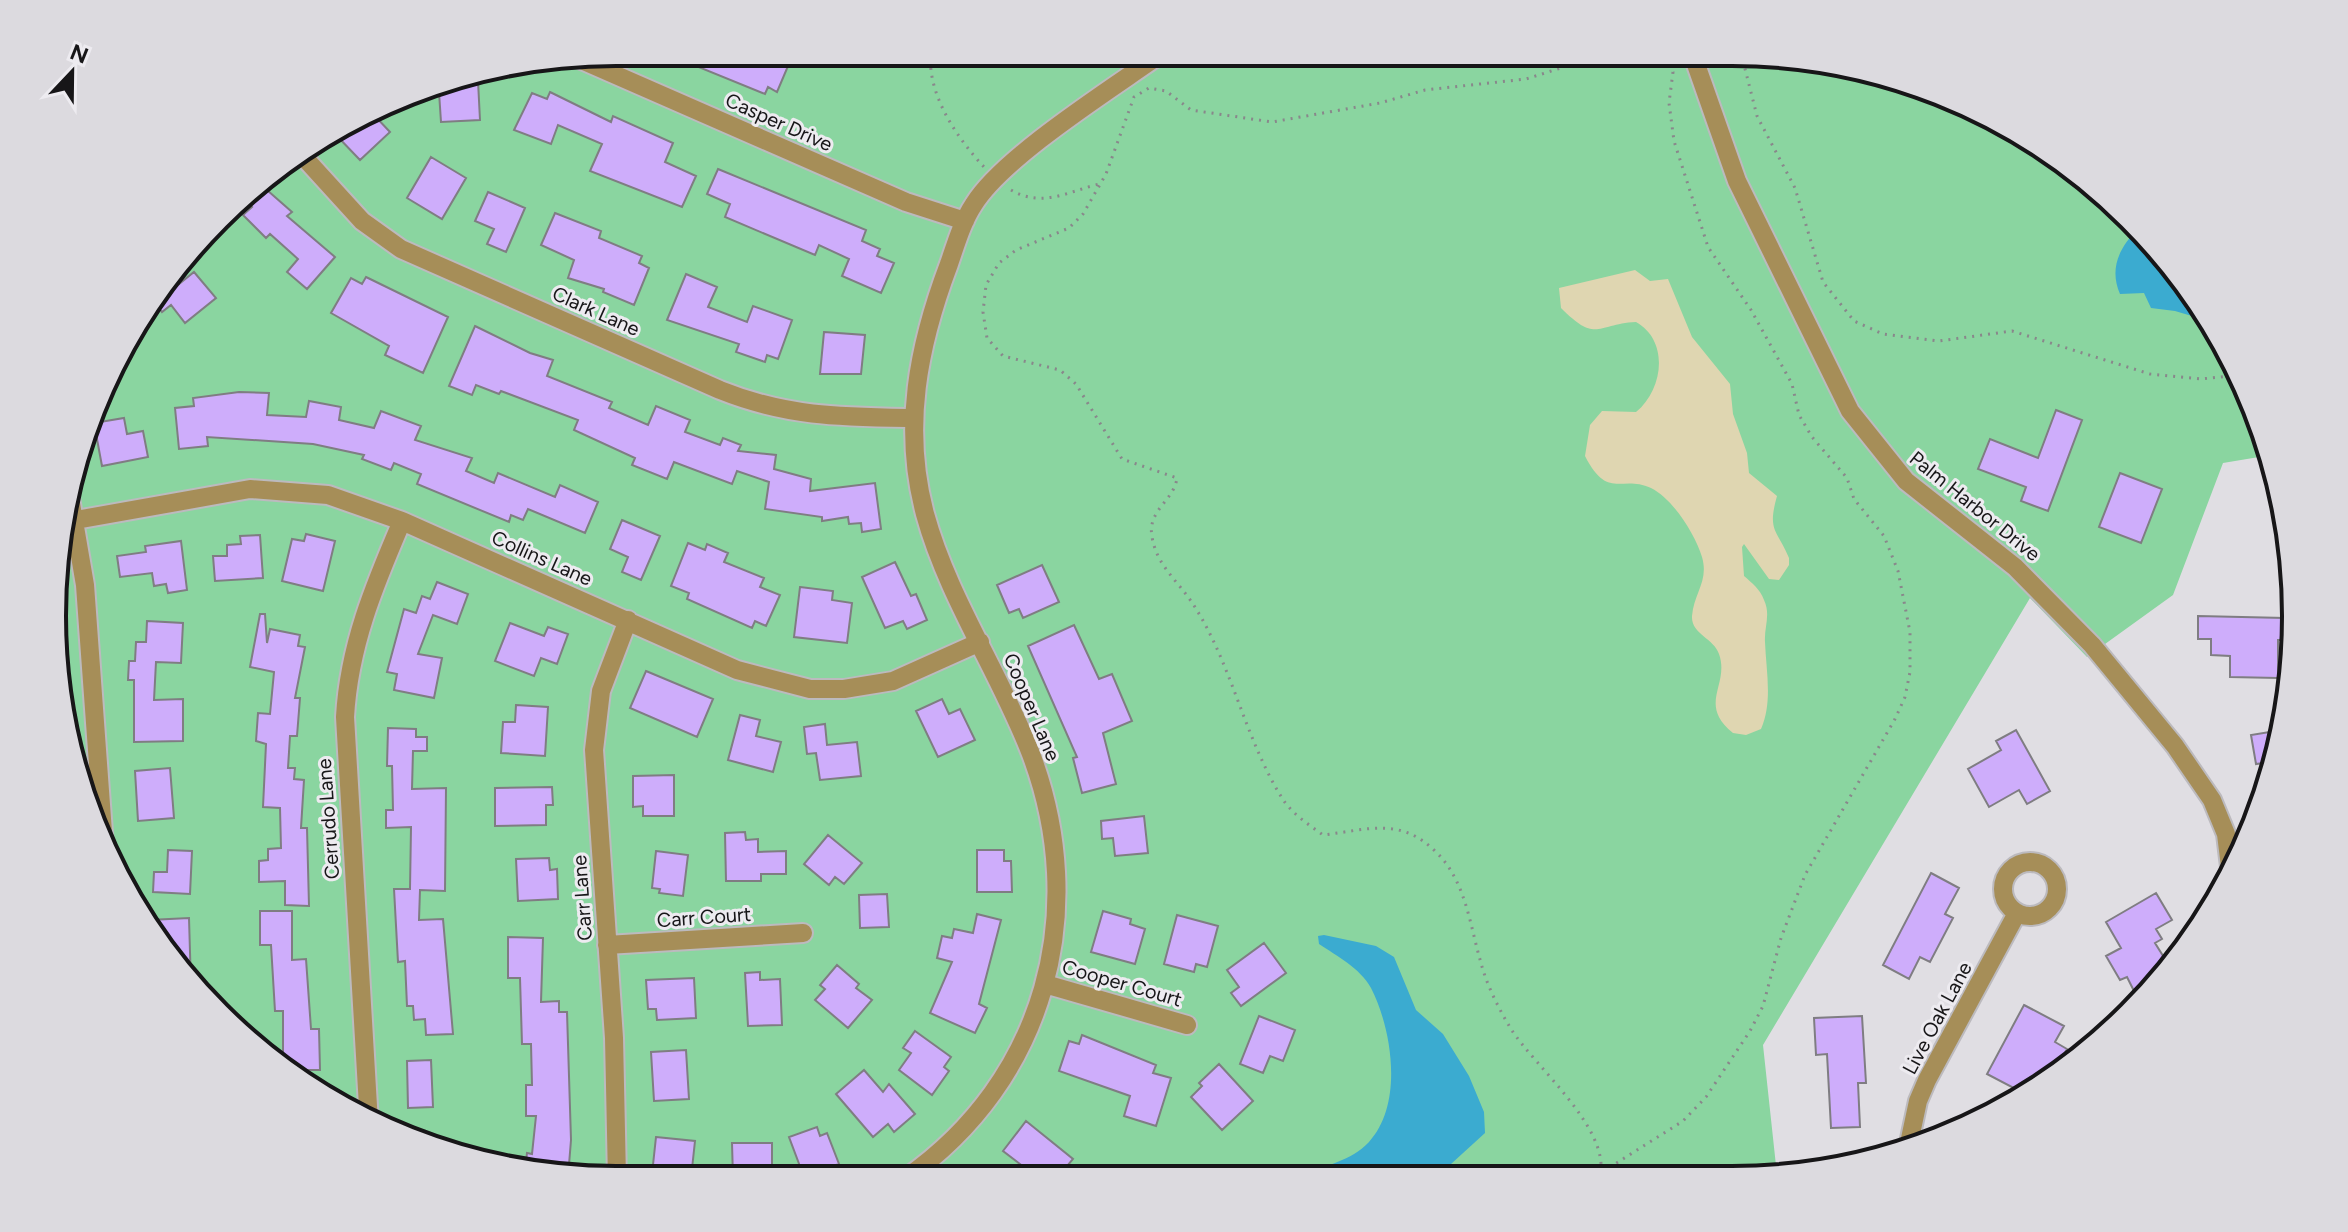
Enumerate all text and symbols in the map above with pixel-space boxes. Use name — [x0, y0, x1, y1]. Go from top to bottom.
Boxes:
north arrow — [32, 32, 112, 112]
text: N — [66, 38, 92, 70]
street label: Casper Drive — [722, 88, 836, 156]
street label: Clark Lane — [549, 281, 643, 341]
street label: Palm Harbor Drive — [1905, 446, 2045, 566]
street label: Collins Lane — [488, 525, 596, 591]
street label: Cooper Lane — [999, 649, 1065, 765]
street label: Cerrudo Lane — [312, 758, 344, 880]
street label: Carr Lane — [567, 854, 597, 942]
street label: Carr Court — [656, 902, 752, 932]
street label: Cooper Court — [1059, 954, 1185, 1012]
street label: Live Oak Lane — [1897, 958, 1977, 1078]

